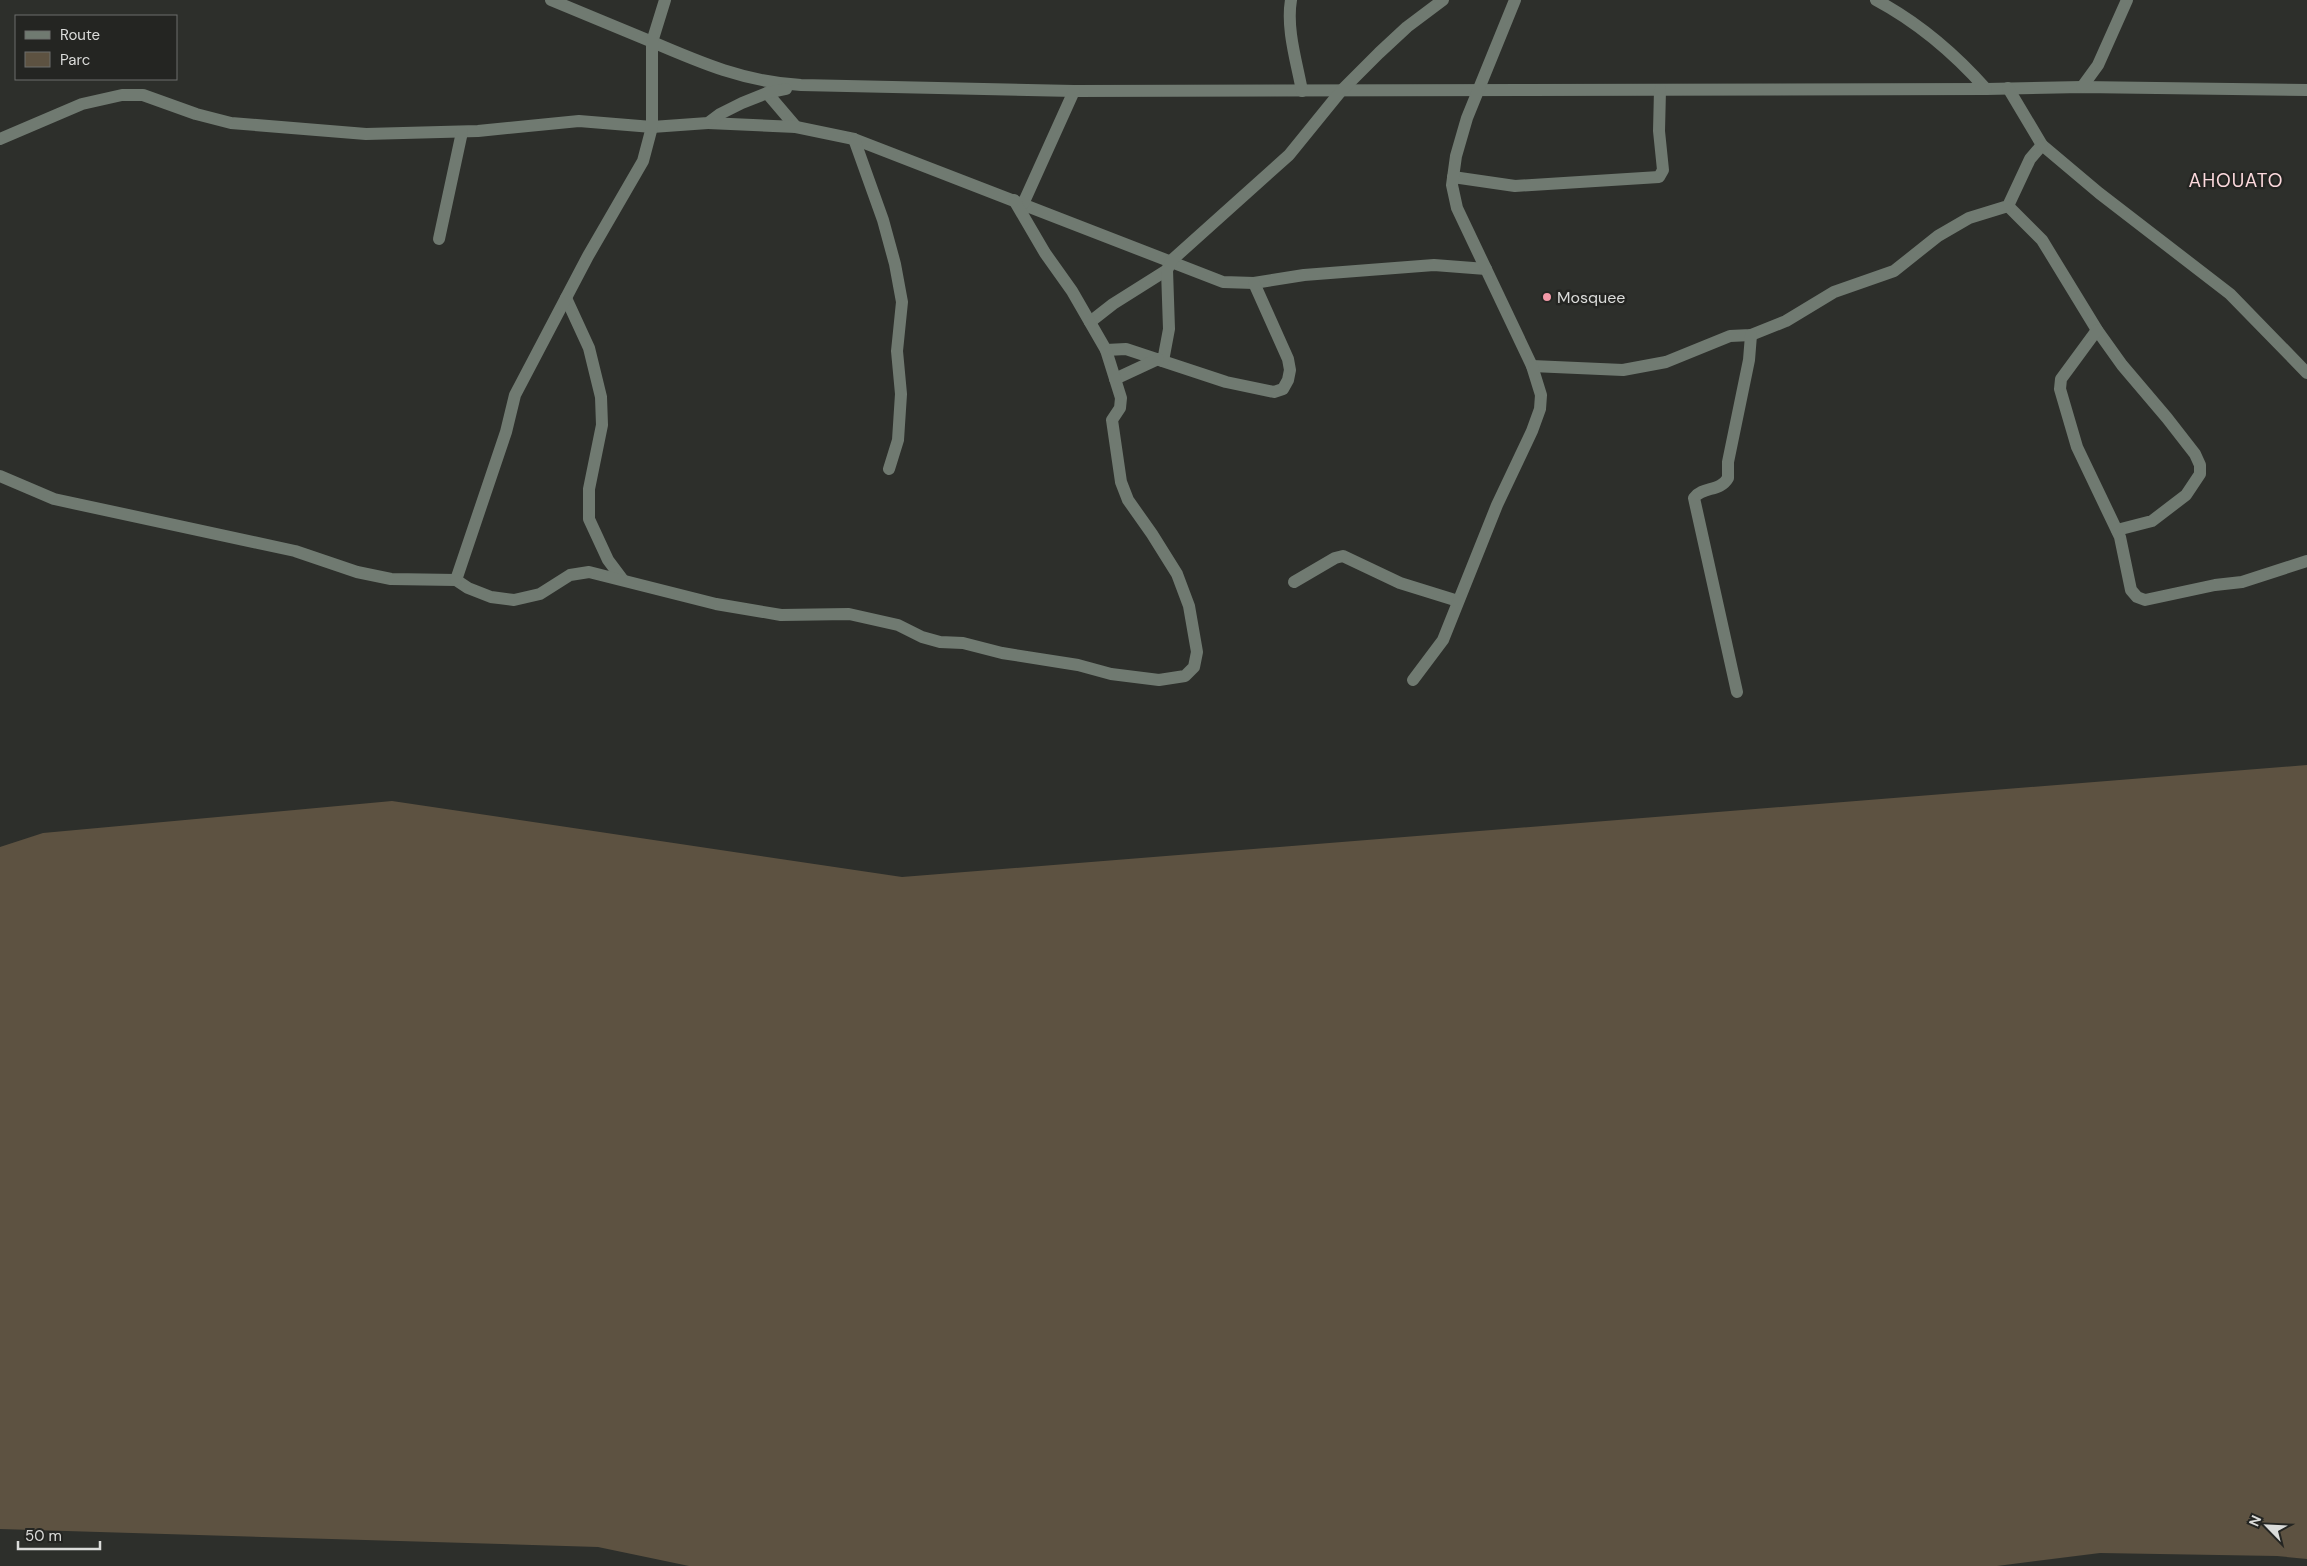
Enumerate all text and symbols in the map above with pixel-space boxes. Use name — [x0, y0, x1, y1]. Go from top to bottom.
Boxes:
legend — [15, 15, 178, 80]
text: Route — [60, 25, 100, 45]
text: Parc — [60, 50, 90, 70]
district label: AHOUATO — [2189, 168, 2283, 193]
place label: Mosquee — [1557, 287, 1625, 308]
marker: Mosquee — [1541, 291, 1553, 303]
north arrow — [2242, 1501, 2292, 1551]
text: N — [2245, 1512, 2265, 1529]
scale bar — [18, 1518, 100, 1550]
text: 50 m — [25, 1526, 62, 1546]

